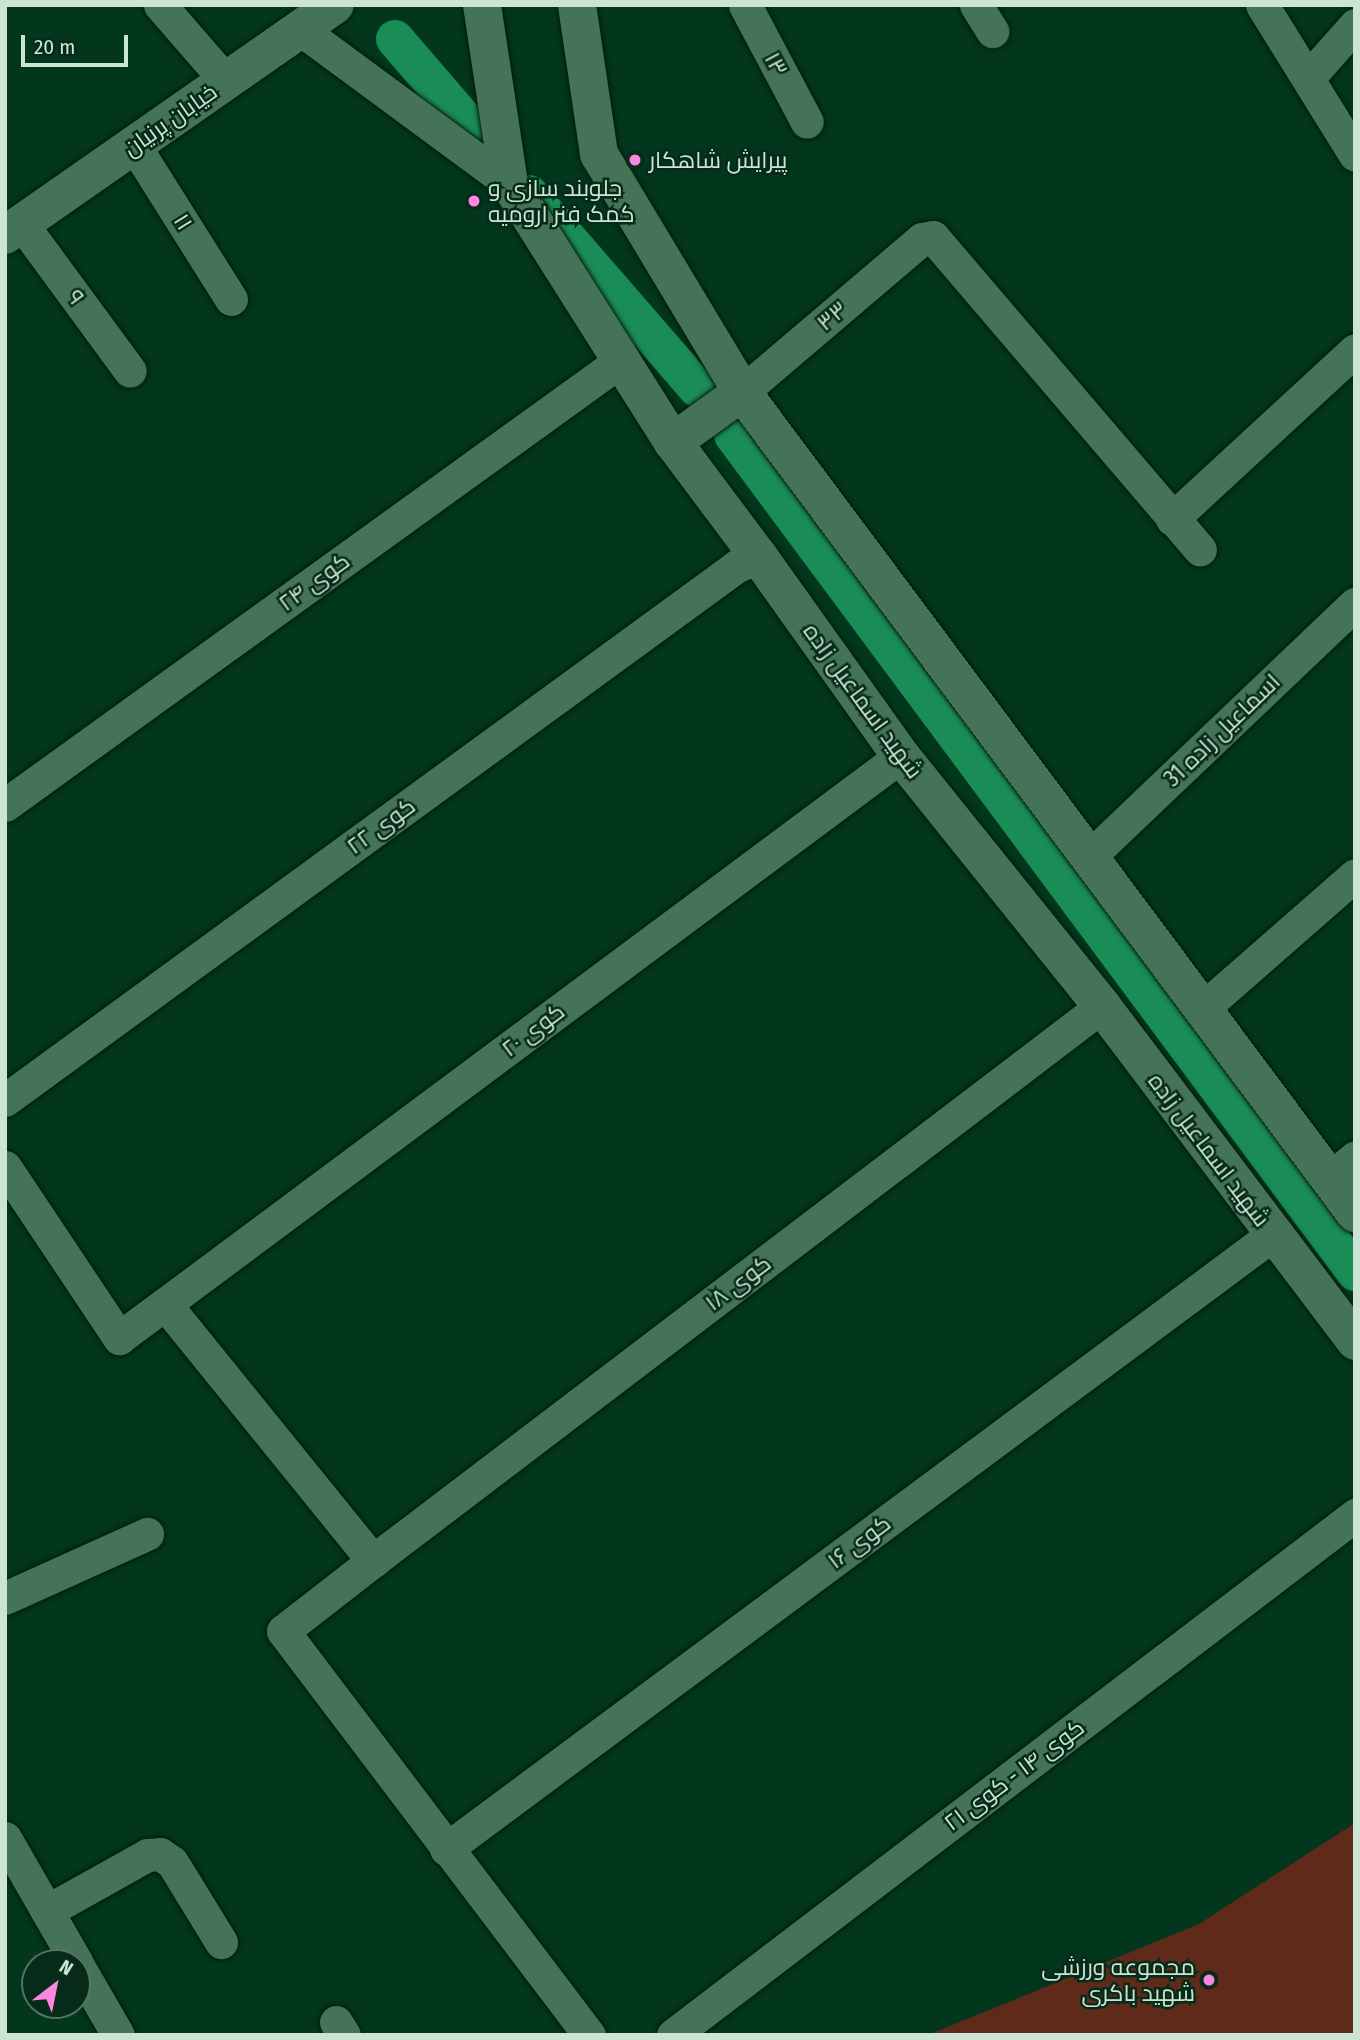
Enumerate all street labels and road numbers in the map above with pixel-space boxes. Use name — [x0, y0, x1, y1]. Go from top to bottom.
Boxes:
street label: ۱۳ — [758, 48, 794, 80]
street label: خیابان پرنیان — [118, 78, 222, 162]
street label: ۱۱ — [168, 209, 198, 235]
street label: ۹ — [61, 284, 91, 310]
street label: ۳۳ — [811, 295, 853, 337]
street label: کوی ۲۴ — [273, 547, 355, 617]
street label: شهید اسماعیل زاده — [798, 618, 928, 784]
street label: اسماعیل زاده 31 — [1158, 668, 1286, 792]
street label: کوی ۲۲ — [341, 792, 421, 860]
street label: کوی ۲۰ — [496, 997, 570, 1063]
street label: شهید اسماعیل زاده — [1142, 1068, 1276, 1232]
street label: کوی ۱۸ — [700, 1249, 776, 1317]
street label: کوی ۱۶ — [822, 1509, 896, 1575]
street label: کوی ۱۴ - کوی ۲۱ — [939, 1713, 1089, 1837]

